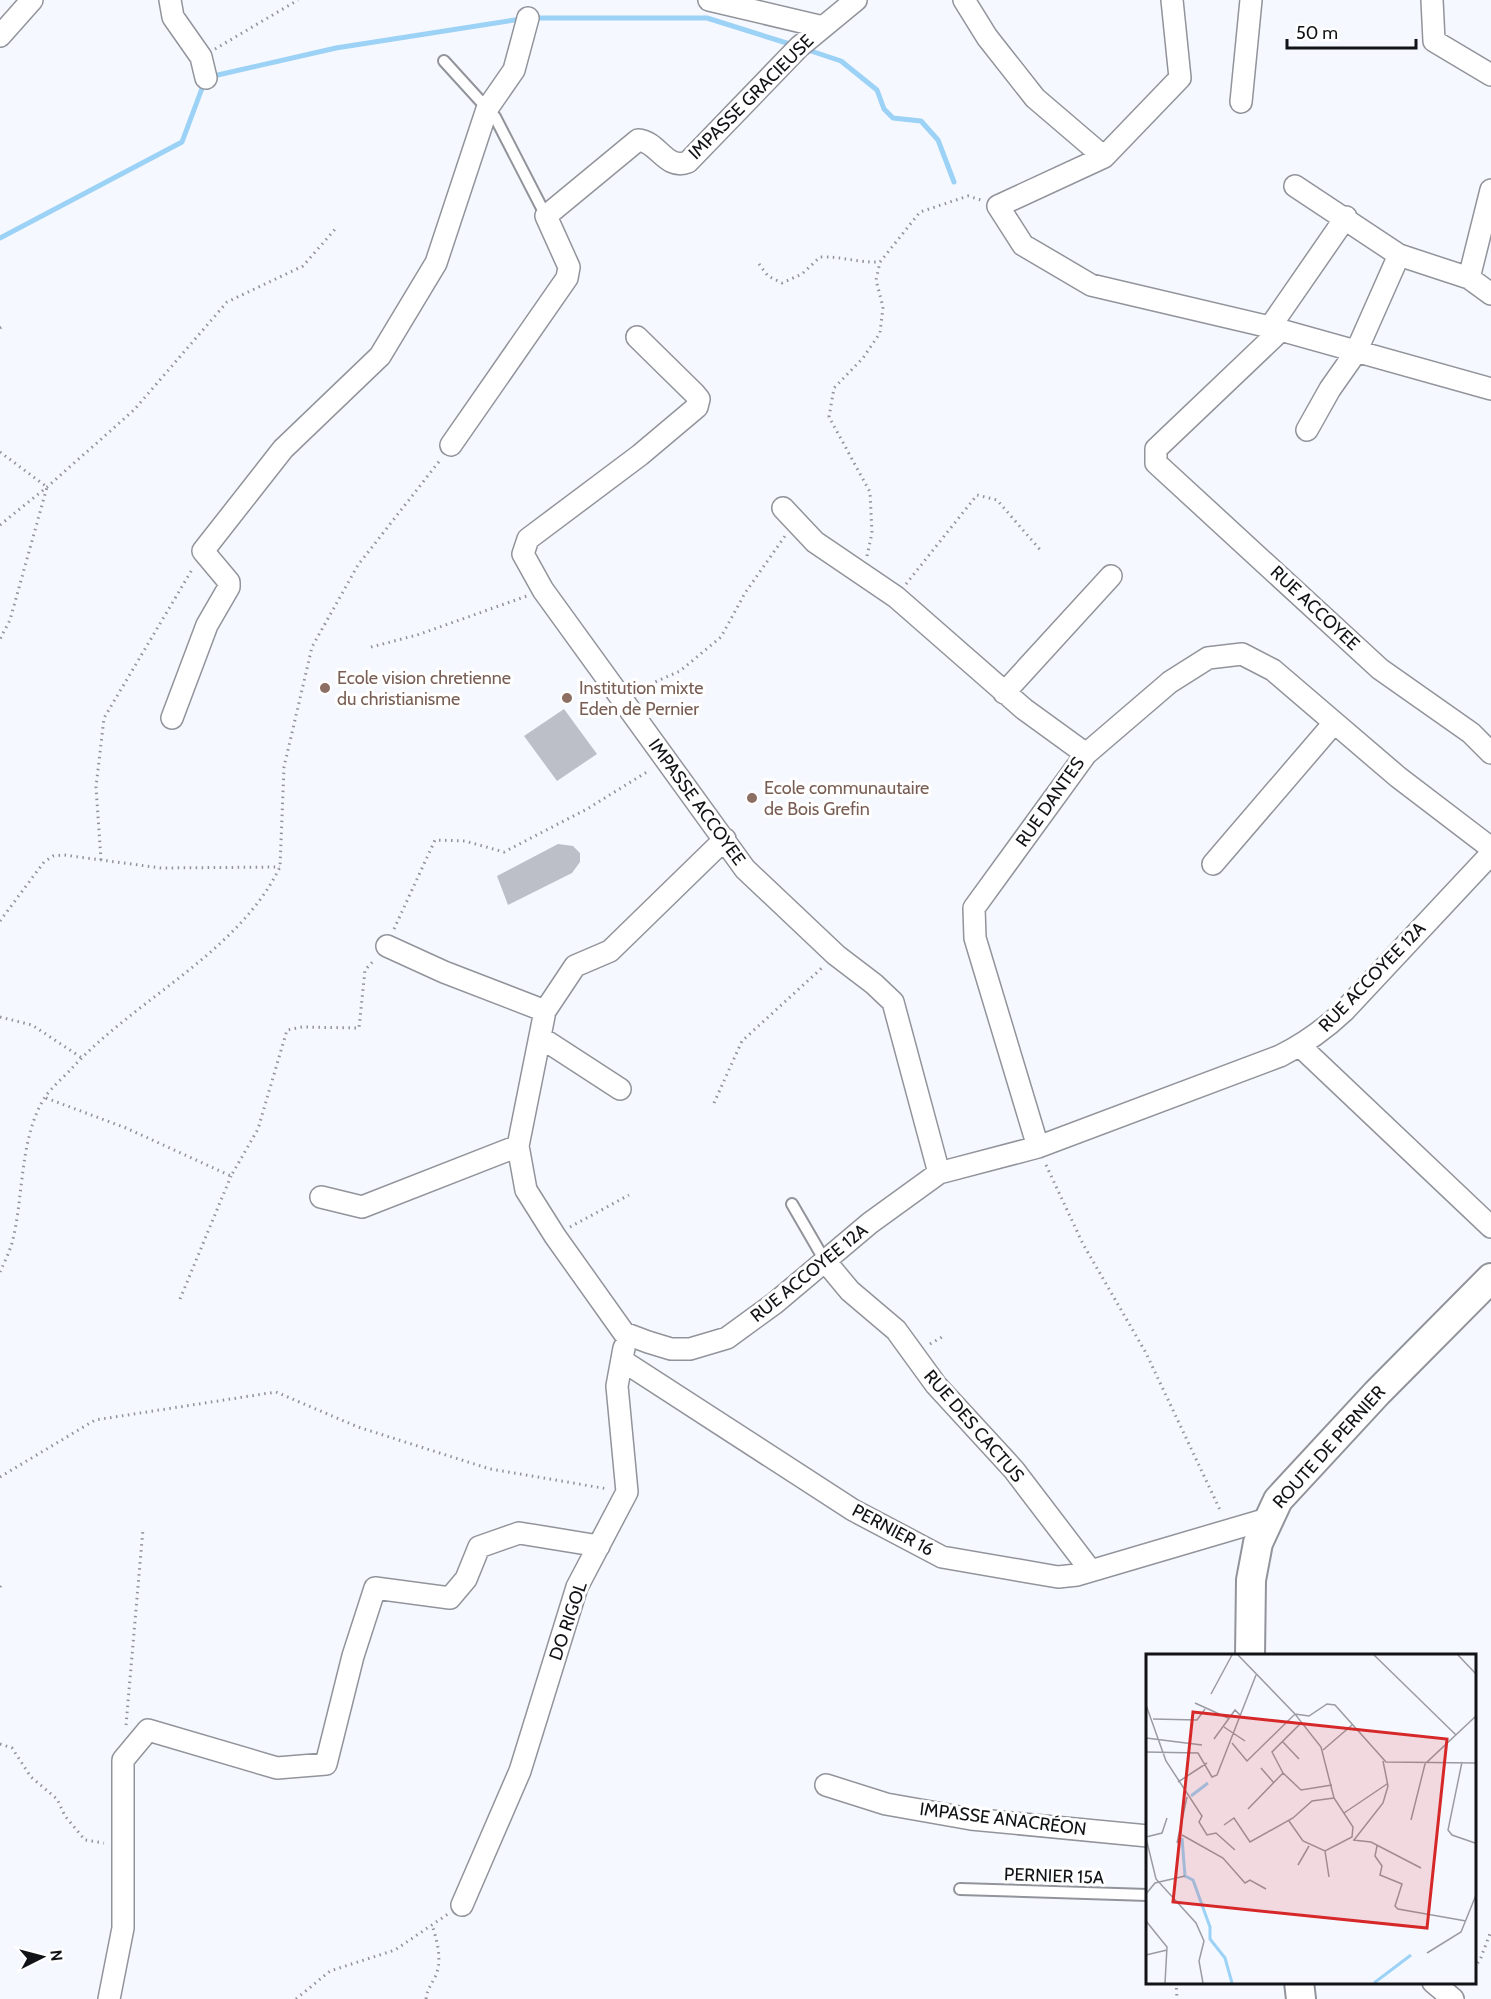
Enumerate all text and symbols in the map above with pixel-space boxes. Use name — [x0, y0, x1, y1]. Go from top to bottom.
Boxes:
scale bar — [1287, 12, 1416, 50]
text: 50 m — [1296, 22, 1338, 44]
street label: IMPASSE GRACIEUSE — [684, 30, 818, 164]
street label: RUE ACCOYEE — [1266, 561, 1364, 655]
place label: Ecole vision chretienne du christianisme — [337, 667, 511, 710]
place label: Institution mixte Eden de Pernier — [579, 677, 704, 720]
marker: Ecole vision chretienne du christianisme — [318, 681, 332, 695]
marker: Institution mixte Eden de Pernier — [560, 691, 574, 705]
street label: IMPASSE ACCOYEE — [644, 735, 750, 870]
street label: RUE DANTES — [1011, 753, 1089, 851]
place label: Ecole communautaire de Bois Grefin — [764, 777, 929, 820]
marker: Ecole communautaire de Bois Grefin — [745, 791, 759, 805]
street label: RUE ACCOYEE 12A — [1314, 917, 1430, 1037]
street label: RUE ACCOYEE 12A — [746, 1219, 872, 1327]
street label: RUE DES CACTUS — [919, 1365, 1029, 1487]
street label: ROUTE DE PERNIER — [1268, 1381, 1390, 1513]
street label: PERNIER 16 — [848, 1499, 938, 1561]
street label: DO RIGOL — [544, 1579, 592, 1663]
inset map — [1146, 1654, 1476, 1984]
street label: IMPASSE ANACRÉON — [918, 1798, 1088, 1840]
street label: PERNIER 15A — [1004, 1863, 1104, 1889]
north arrow — [12, 1927, 72, 1987]
text: N — [46, 1949, 66, 1962]

